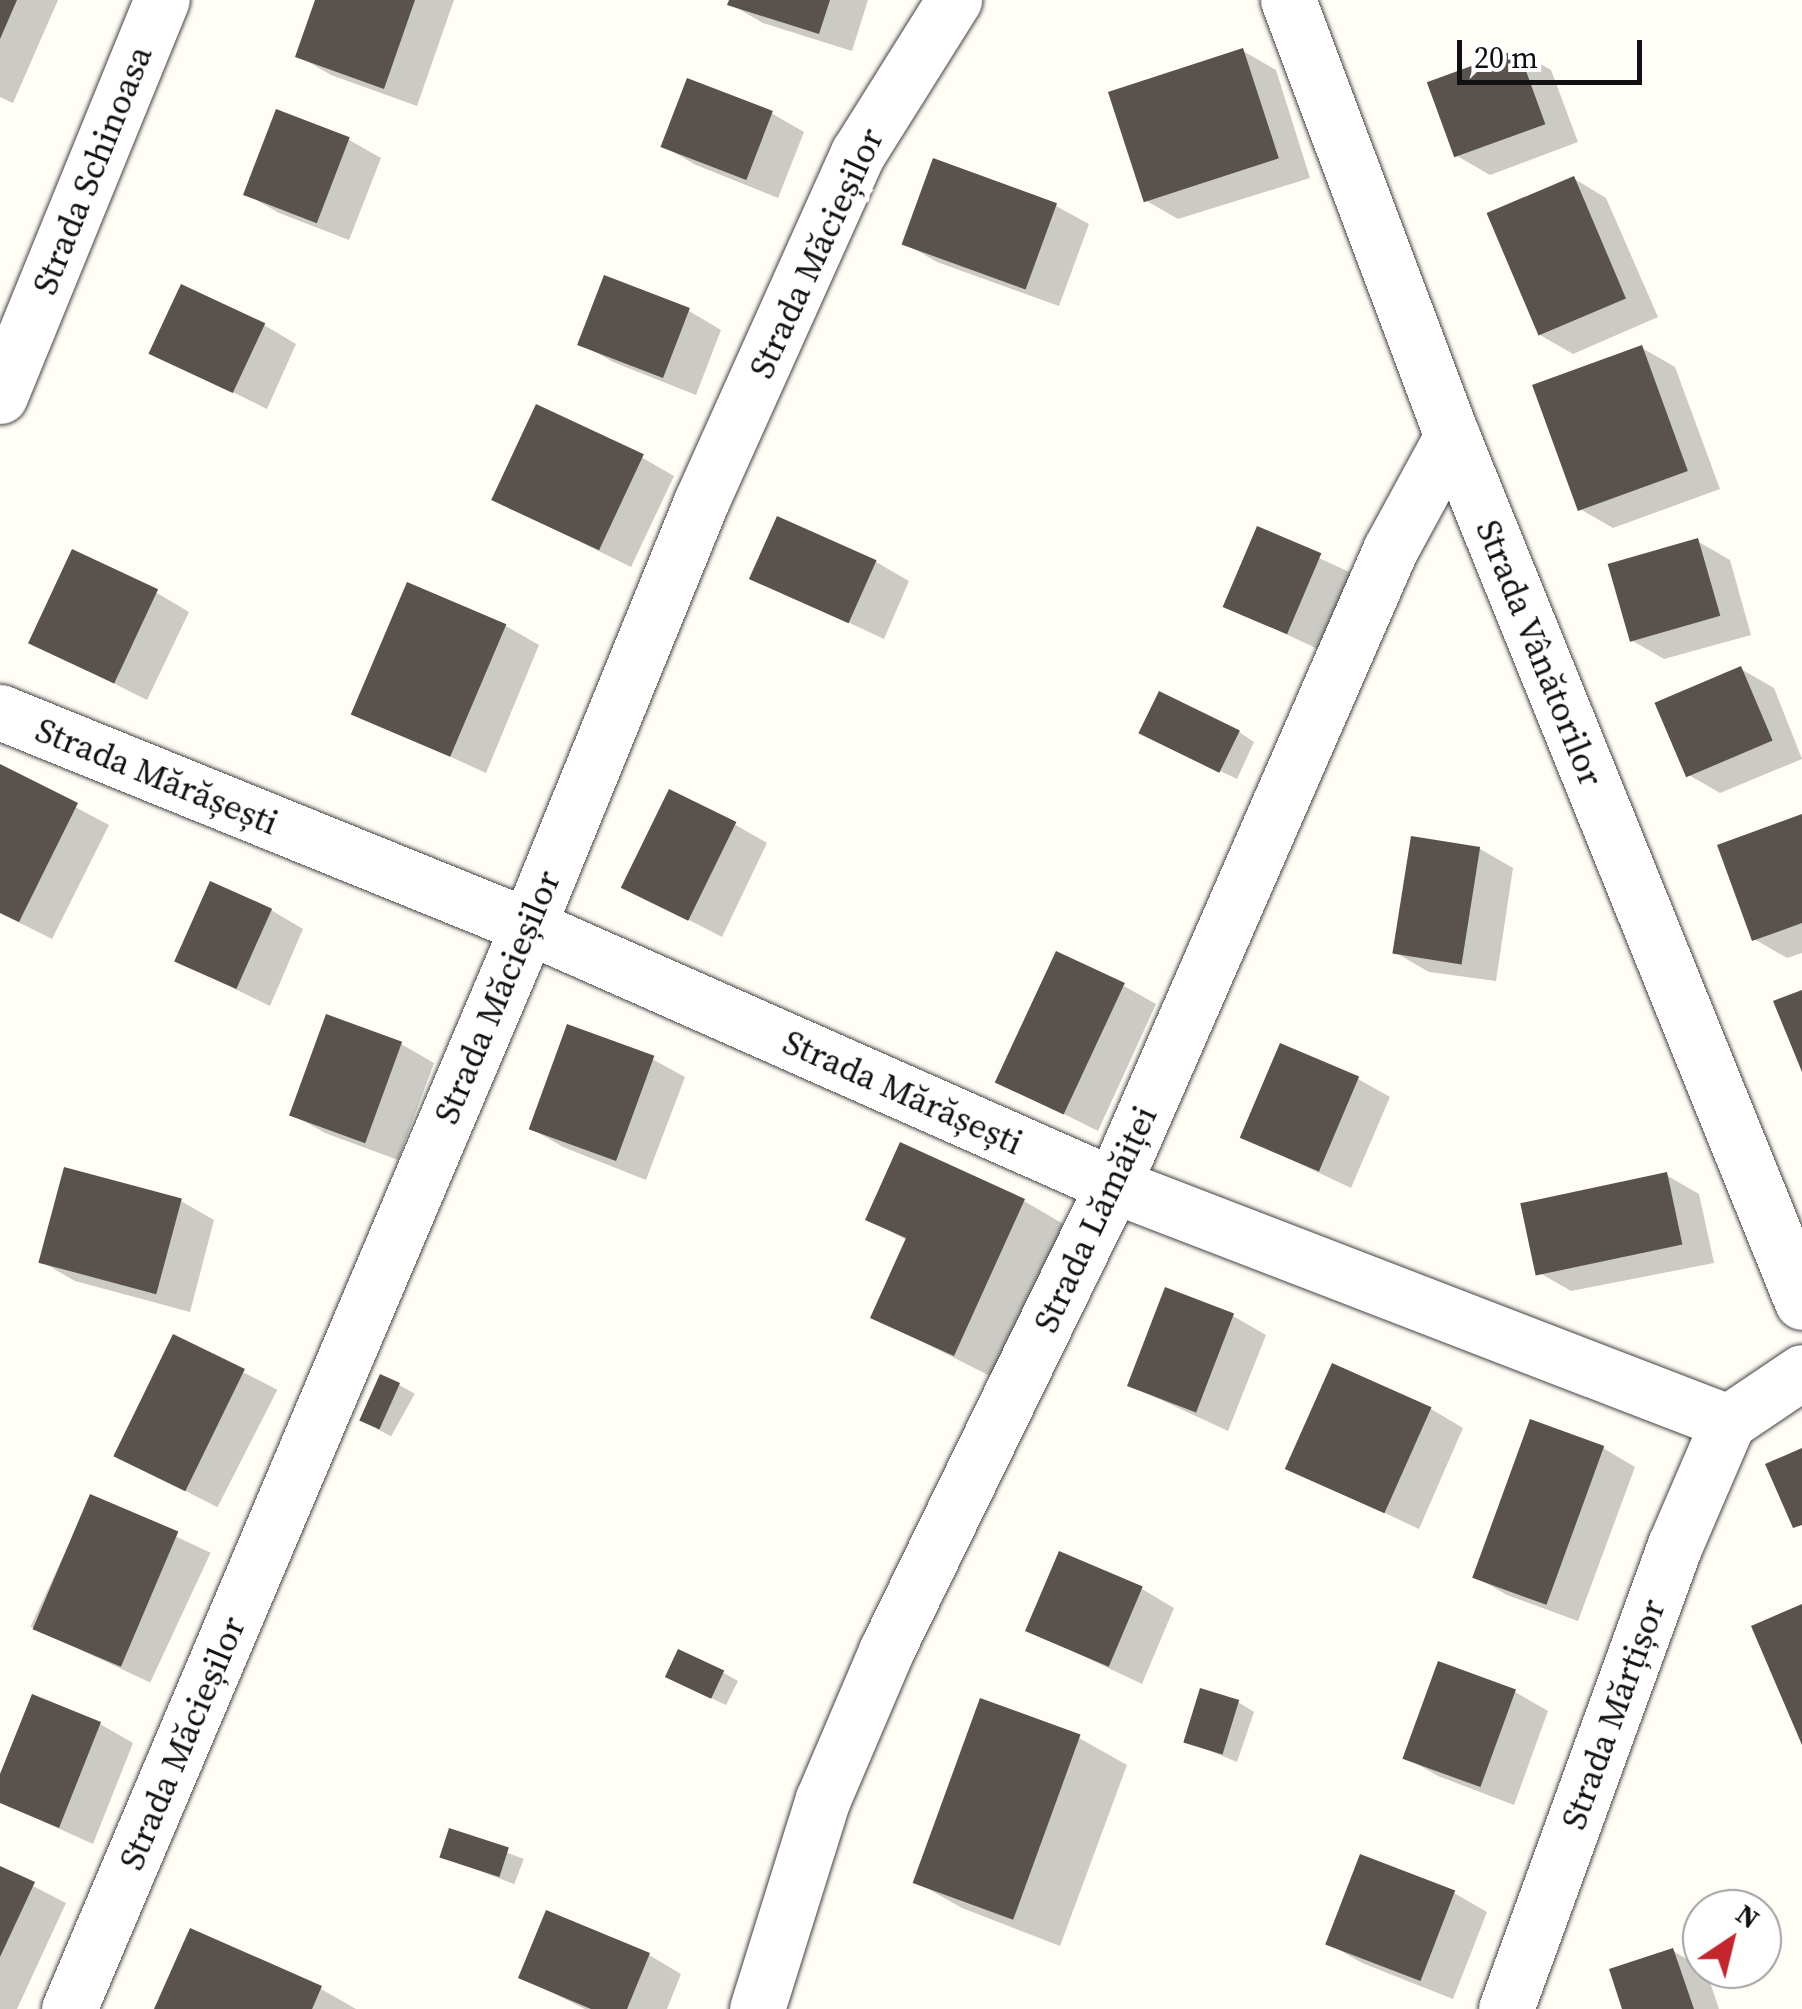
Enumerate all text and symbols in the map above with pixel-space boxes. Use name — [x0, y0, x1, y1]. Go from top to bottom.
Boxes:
scale bar — [1462, 20, 1647, 82]
text: 20 m — [1474, 37, 1538, 78]
street label: Strada Schinoasa — [23, 40, 161, 300]
street label: Strada Măcieșilor — [740, 121, 892, 385]
street label: Strada Vânătorilor — [1467, 513, 1613, 793]
street label: Strada Mărășești — [30, 708, 284, 844]
street label: Strada Măcieșilor — [425, 864, 569, 1130]
street label: Strada Mărășești — [777, 1020, 1029, 1164]
street label: Strada Lămăiței — [1024, 1099, 1166, 1339]
street label: Strada Mărțișor — [1552, 1593, 1674, 1835]
street label: Strada Măcieșilor — [110, 1610, 254, 1876]
north arrow — [1682, 1889, 1782, 1989]
text: N — [1729, 1895, 1767, 1937]

